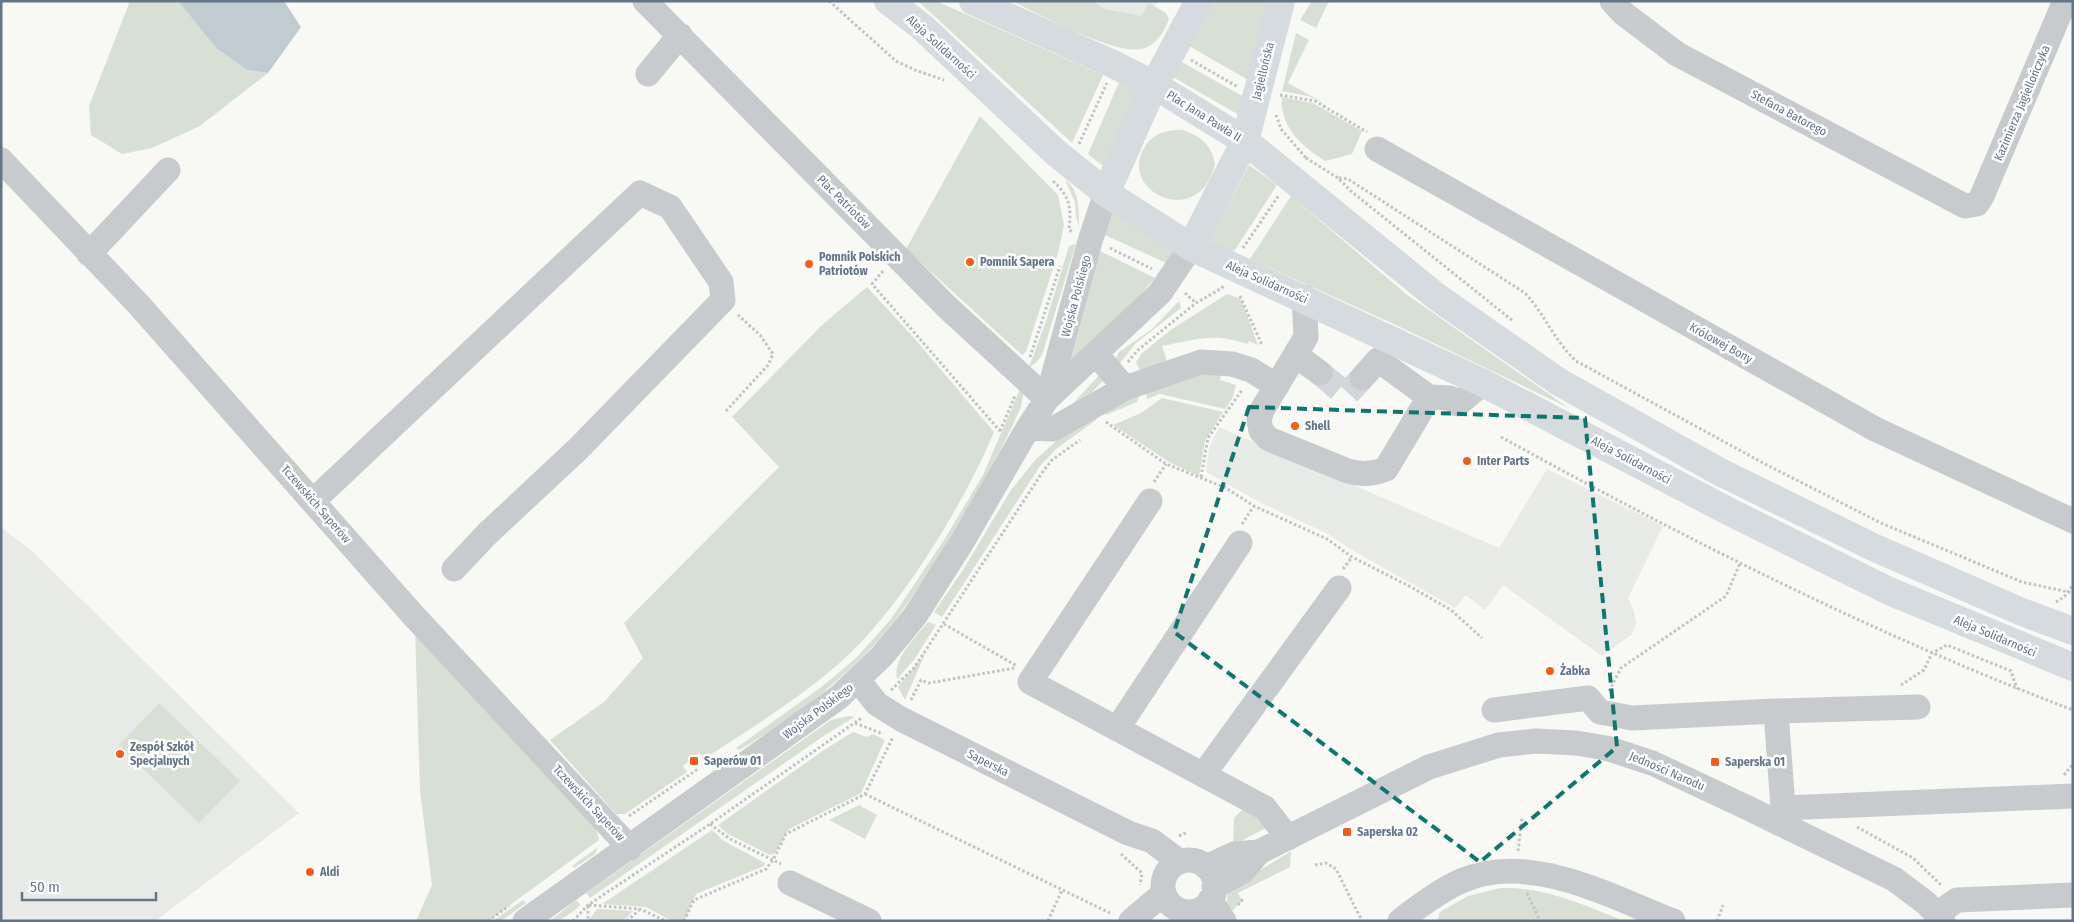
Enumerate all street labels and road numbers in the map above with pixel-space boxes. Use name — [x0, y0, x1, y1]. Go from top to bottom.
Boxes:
street label: Aleja Solidarności — [904, 12, 978, 82]
street label: Jagiellońska — [1249, 41, 1277, 101]
street label: Kazimierza Jagiellończyka — [1991, 43, 2053, 163]
street label: Stefana Batorego — [1749, 87, 1829, 139]
street label: Plac Jana Pawła II — [1164, 88, 1244, 144]
street label: Plac Patriotów — [814, 172, 874, 232]
street label: Wojska Polskiego — [1058, 253, 1094, 339]
street label: Aleja Solidarności — [1224, 258, 1310, 306]
street label: Królowej Bony — [1687, 320, 1756, 366]
street label: Aleja Solidarności — [1589, 433, 1673, 487]
street label: Tczewskich Saperów — [278, 462, 354, 546]
street label: Aleja Solidarności — [1952, 612, 2038, 660]
street label: Wojska Polskiego — [780, 680, 856, 742]
street label: Saperska — [965, 747, 1011, 779]
street label: Jedności Narodu — [1627, 749, 1707, 793]
street label: Tczewskich Saperów — [550, 762, 628, 844]

